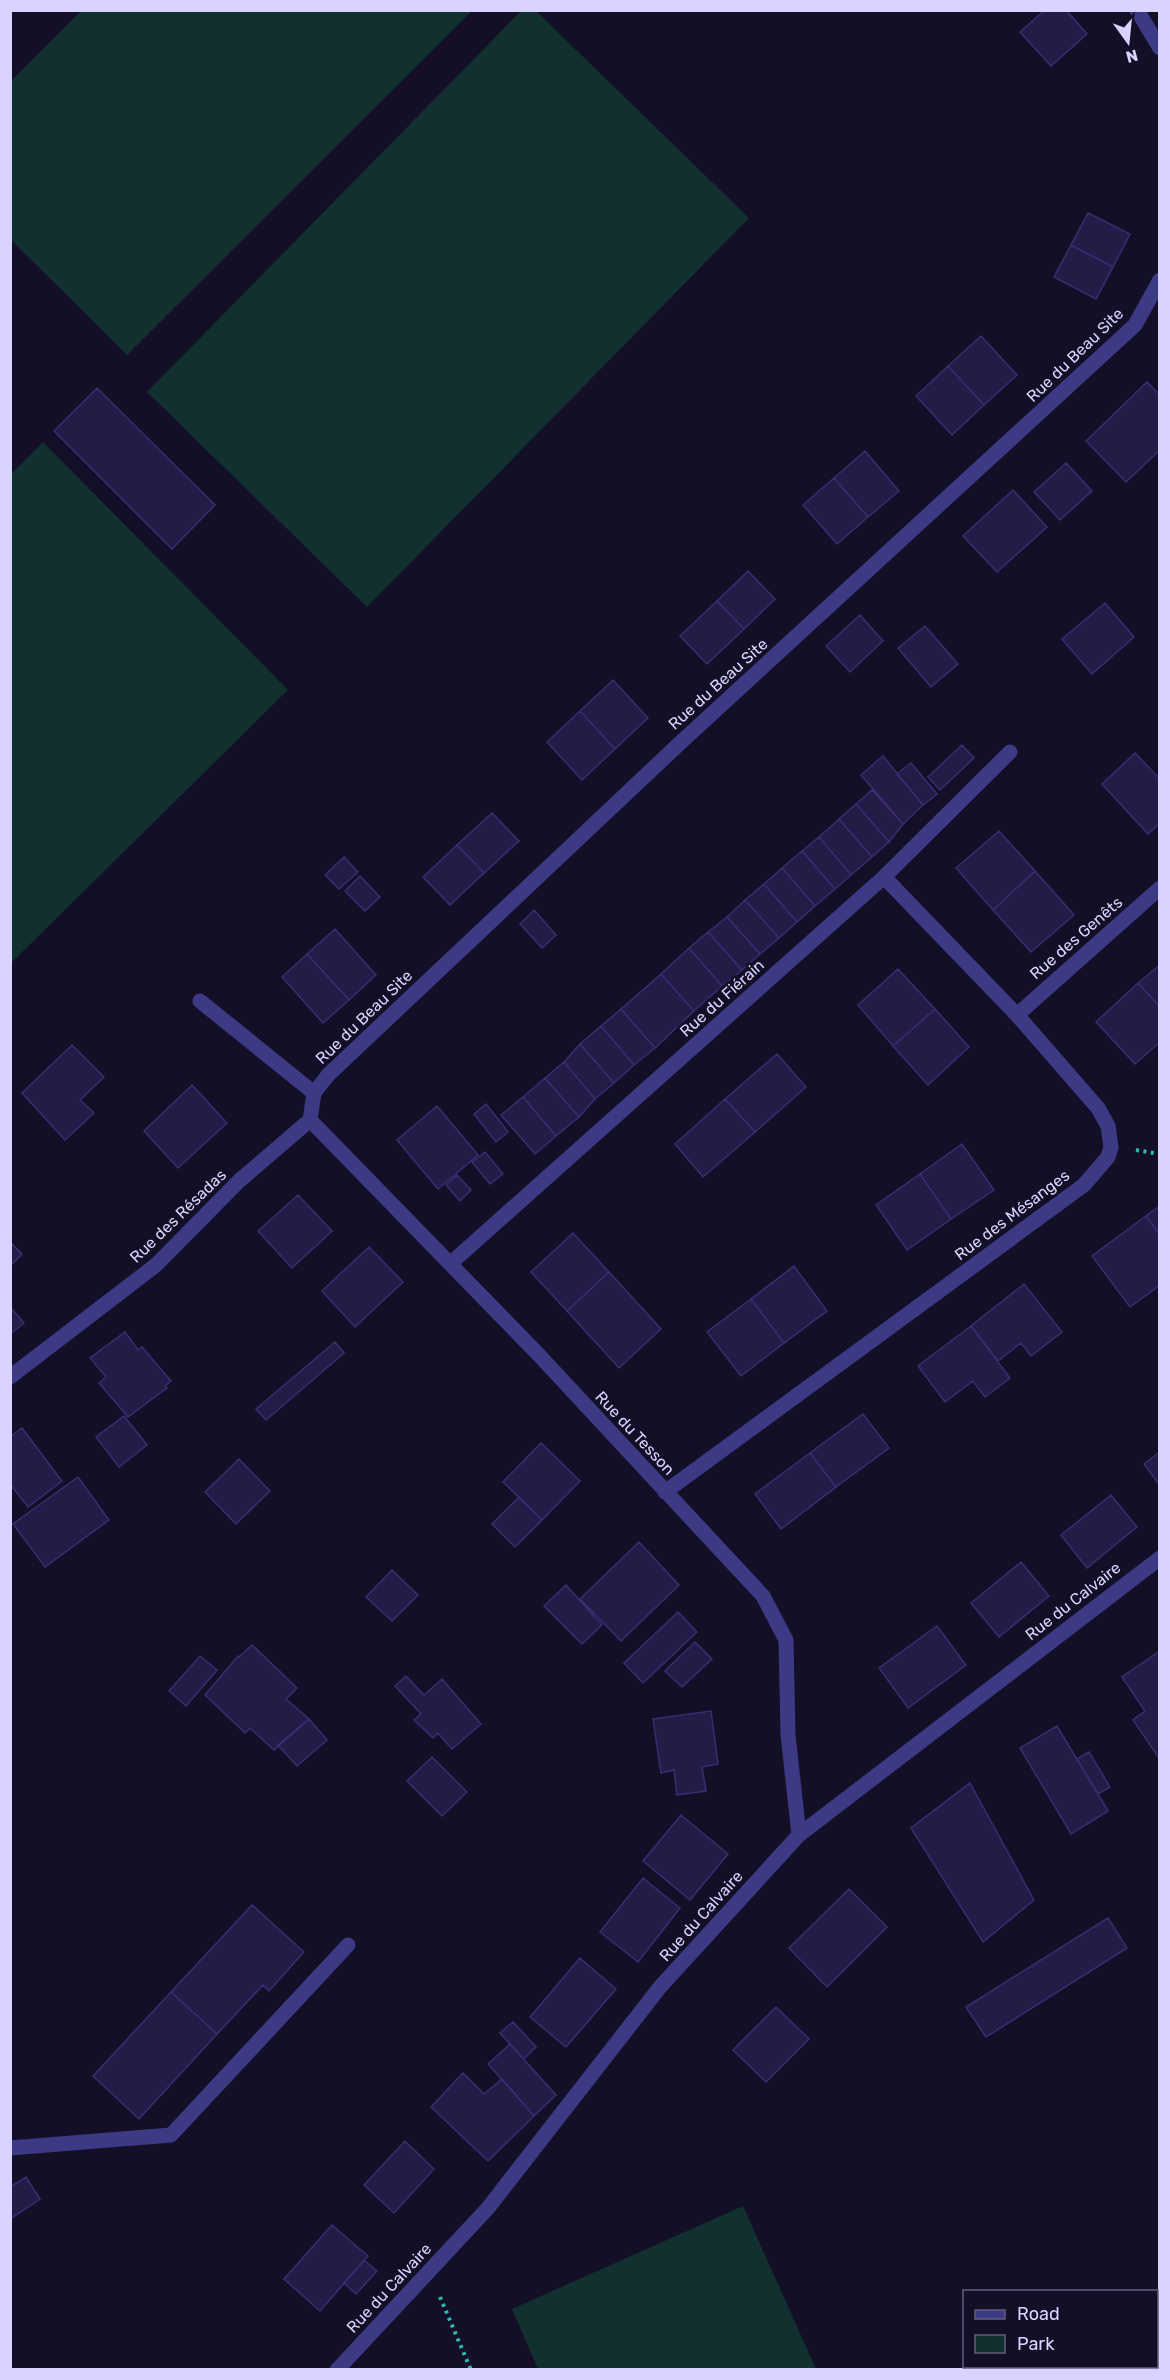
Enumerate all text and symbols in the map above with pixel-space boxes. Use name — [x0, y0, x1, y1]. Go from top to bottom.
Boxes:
north arrow — [1098, 12, 1158, 72]
text: N — [1124, 45, 1140, 67]
street label: Rue du Beau Site — [1023, 304, 1127, 406]
street label: Rue du Beau Site — [664, 634, 772, 734]
street label: Rue des Genêts — [1026, 893, 1126, 983]
street label: Rue du Fiérain — [676, 955, 768, 1041]
street label: Rue du Beau Site — [312, 966, 416, 1068]
street label: Rue des Résadas — [126, 1165, 230, 1267]
street label: Rue des Mésanges — [951, 1166, 1073, 1264]
street label: Rue du Tesson — [591, 1387, 679, 1479]
street label: Rue du Calvaire — [1022, 1558, 1124, 1644]
street label: Rue du Calvaire — [655, 1867, 747, 1965]
street label: Rue du Calvaire — [343, 2239, 435, 2337]
legend — [963, 2290, 1158, 2368]
text: Road — [1017, 2303, 1060, 2325]
text: Park — [1017, 2333, 1055, 2355]

